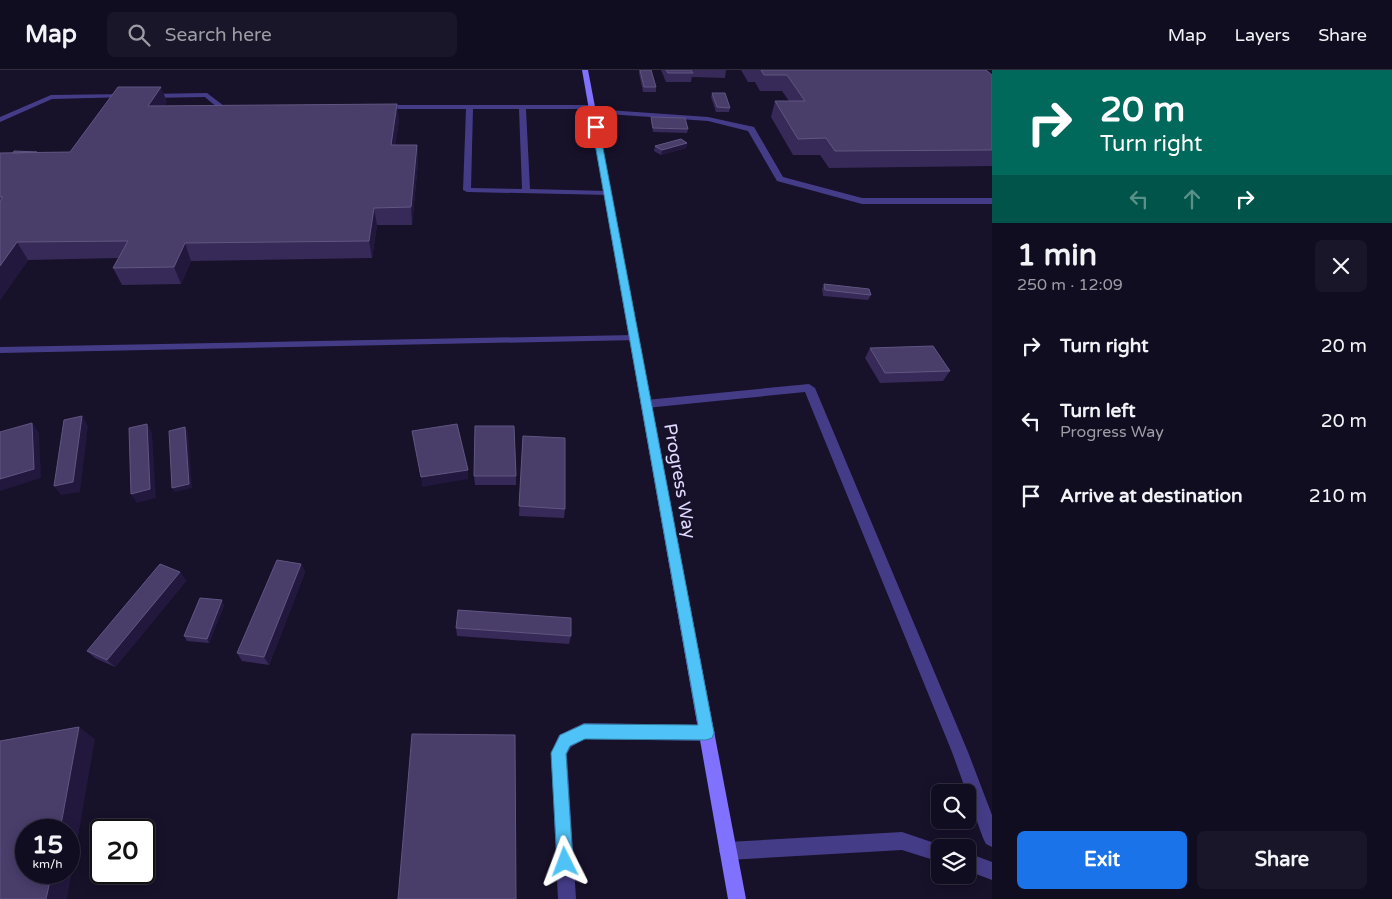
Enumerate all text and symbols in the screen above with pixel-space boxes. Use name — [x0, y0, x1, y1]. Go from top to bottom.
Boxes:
search box — [107, 12, 457, 57]
text: Map — [25, 20, 77, 49]
icon: search — [125, 21, 153, 49]
text: Search here — [165, 24, 272, 46]
text: Map — [1168, 24, 1207, 46]
text: Layers — [1235, 24, 1290, 46]
text: Share — [1318, 24, 1367, 46]
text: 20 m — [1100, 89, 1185, 131]
icon: right — [1017, 90, 1082, 155]
pin — [575, 106, 617, 148]
icon: arrive — [582, 113, 610, 141]
text: Turn right — [1100, 131, 1202, 157]
icon: left — [1125, 185, 1153, 213]
icon: ahead — [1178, 185, 1206, 213]
icon: right — [1231, 185, 1259, 213]
text: 1 min — [1017, 237, 1097, 274]
button: close — [1315, 240, 1367, 292]
text: 250 m · 12:09 — [1017, 275, 1123, 295]
icon: right — [1017, 332, 1045, 360]
text: Turn right — [1060, 335, 1148, 357]
text: 20 m — [1321, 335, 1367, 357]
text: Turn left — [1060, 400, 1136, 422]
icon: left — [1017, 407, 1045, 435]
text: 20 m — [1321, 410, 1367, 432]
street label: Progress Way — [659, 422, 701, 541]
text: Progress Way — [1060, 422, 1164, 442]
icon: arrive — [1017, 482, 1045, 510]
text: Arrive at destination — [1060, 485, 1243, 507]
text: 210 m — [1309, 485, 1367, 507]
map controls — [931, 784, 976, 884]
button: search — [931, 784, 976, 829]
speed limit sign: 20 — [90, 819, 155, 884]
text: 15 — [32, 830, 63, 860]
button: Exit — [1017, 831, 1187, 889]
button: Share — [1197, 831, 1367, 889]
position arrow — [538, 835, 590, 887]
button: layers — [931, 839, 976, 884]
text: km/h — [32, 857, 63, 871]

